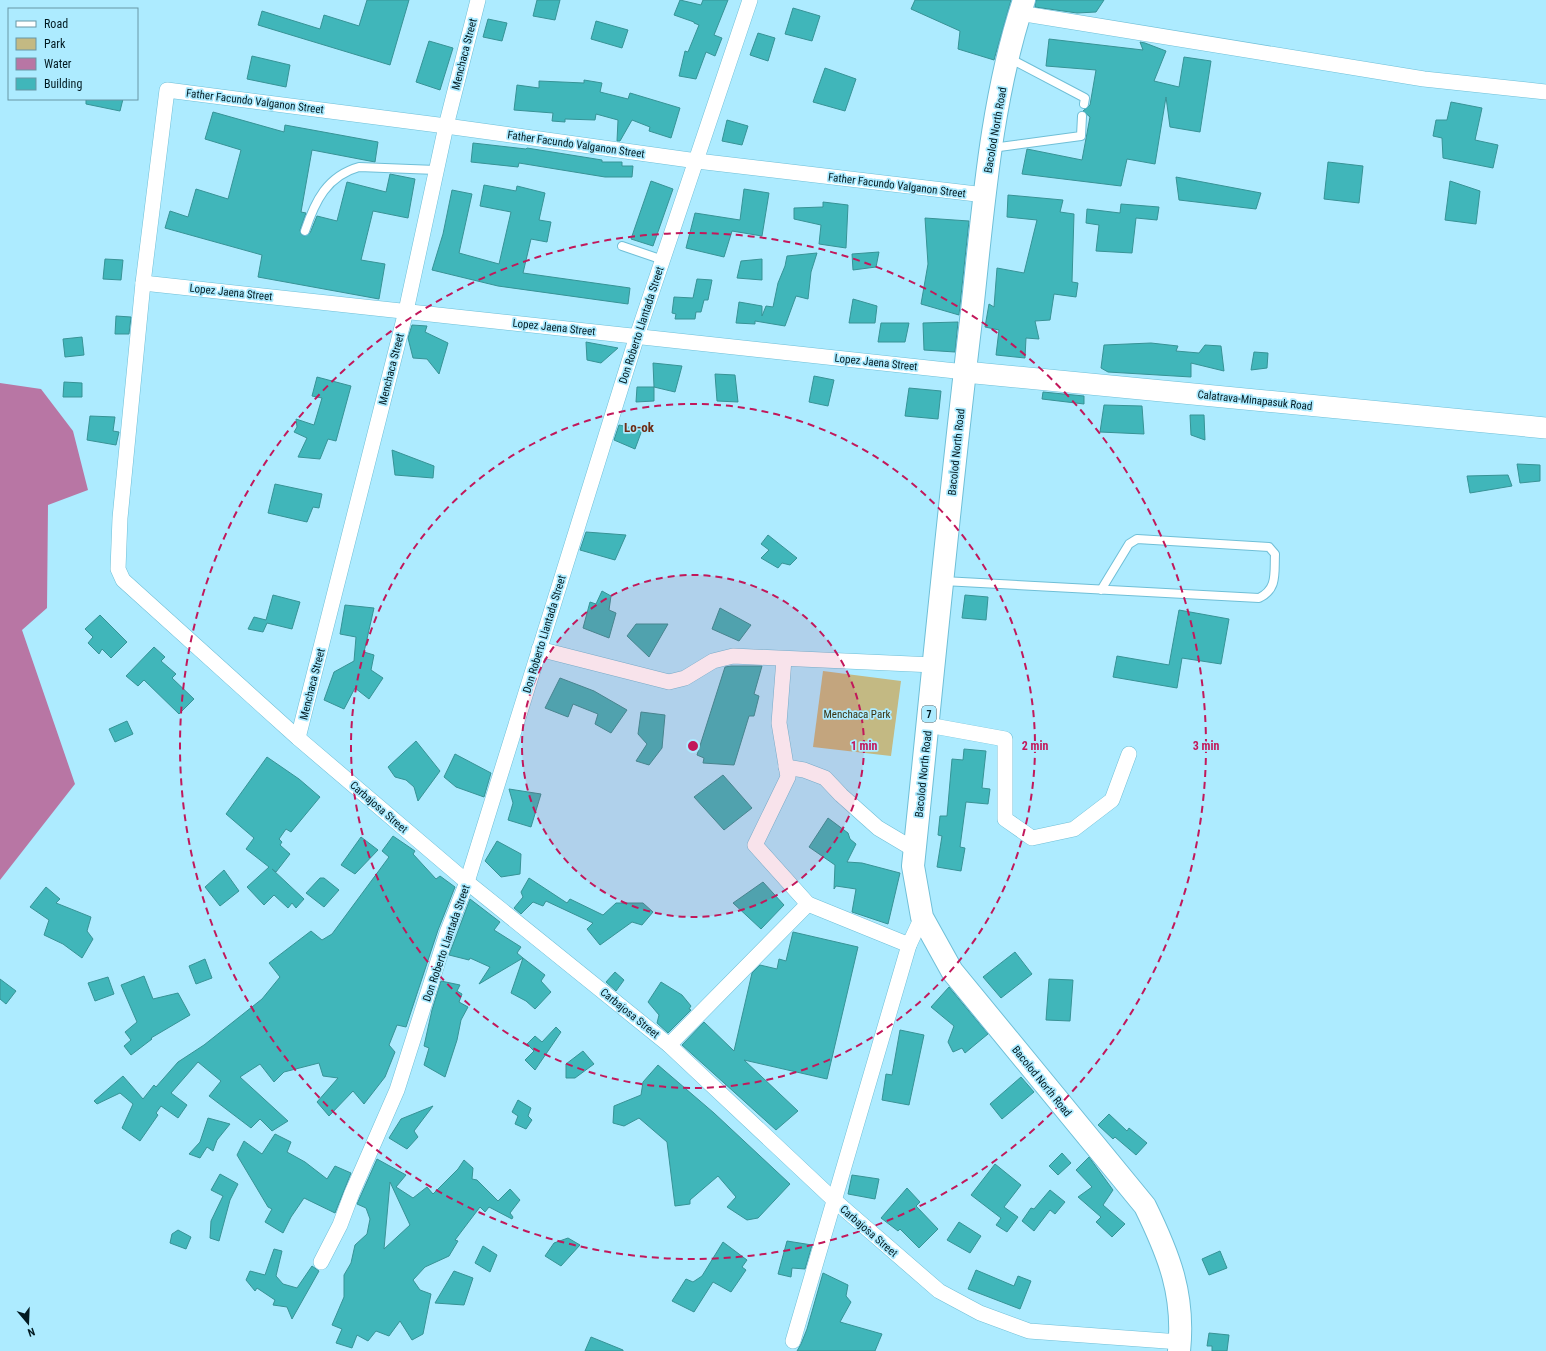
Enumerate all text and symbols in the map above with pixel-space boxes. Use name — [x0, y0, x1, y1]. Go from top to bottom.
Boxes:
legend — [8, 8, 138, 100]
text: Road — [44, 17, 68, 31]
street label: Menchaca Street — [449, 17, 480, 91]
text: Park — [44, 37, 66, 51]
text: Water — [44, 57, 72, 71]
text: Building — [44, 77, 82, 91]
street label: Bacolod North Road — [982, 86, 1009, 174]
street label: Father Facundo Valganon Street — [185, 87, 324, 116]
street label: Father Facundo Valganon Street — [506, 128, 645, 161]
street label: Father Facundo Valganon Street — [827, 171, 966, 200]
street label: Don Roberto Llantada Street — [616, 265, 667, 385]
street label: Lopez Jaena Street — [189, 282, 273, 303]
street label: Lopez Jaena Street — [512, 317, 596, 338]
street label: Menchaca Street — [376, 332, 407, 406]
street label: Lopez Jaena Street — [834, 352, 918, 373]
street label: Calatrava-Minapasuk Road — [1197, 388, 1313, 413]
street label: Bacolod North Road — [945, 408, 968, 496]
district label: Lo-ok — [624, 420, 655, 435]
street label: Don Roberto Llantada Street — [520, 574, 569, 695]
street label: Menchaca Street — [297, 647, 328, 721]
road number: 7 — [922, 706, 936, 722]
park label: Menchaca Park — [824, 708, 891, 721]
street label: Bacolod North Road — [912, 730, 935, 818]
centre of rings — [686, 739, 700, 753]
text: 1 min — [851, 739, 877, 753]
text: 2 min — [1022, 739, 1048, 753]
text: 3 min — [1193, 739, 1219, 753]
street label: Carbajosa Street — [347, 779, 410, 836]
street label: Don Roberto Llantada Street — [420, 883, 473, 1003]
street label: Carbajosa Street — [598, 986, 662, 1041]
street label: Bacolod North Road — [1009, 1043, 1074, 1119]
street label: Carbajosa Street — [837, 1203, 900, 1260]
north arrow — [8, 1303, 48, 1343]
text: N — [26, 1325, 36, 1339]

